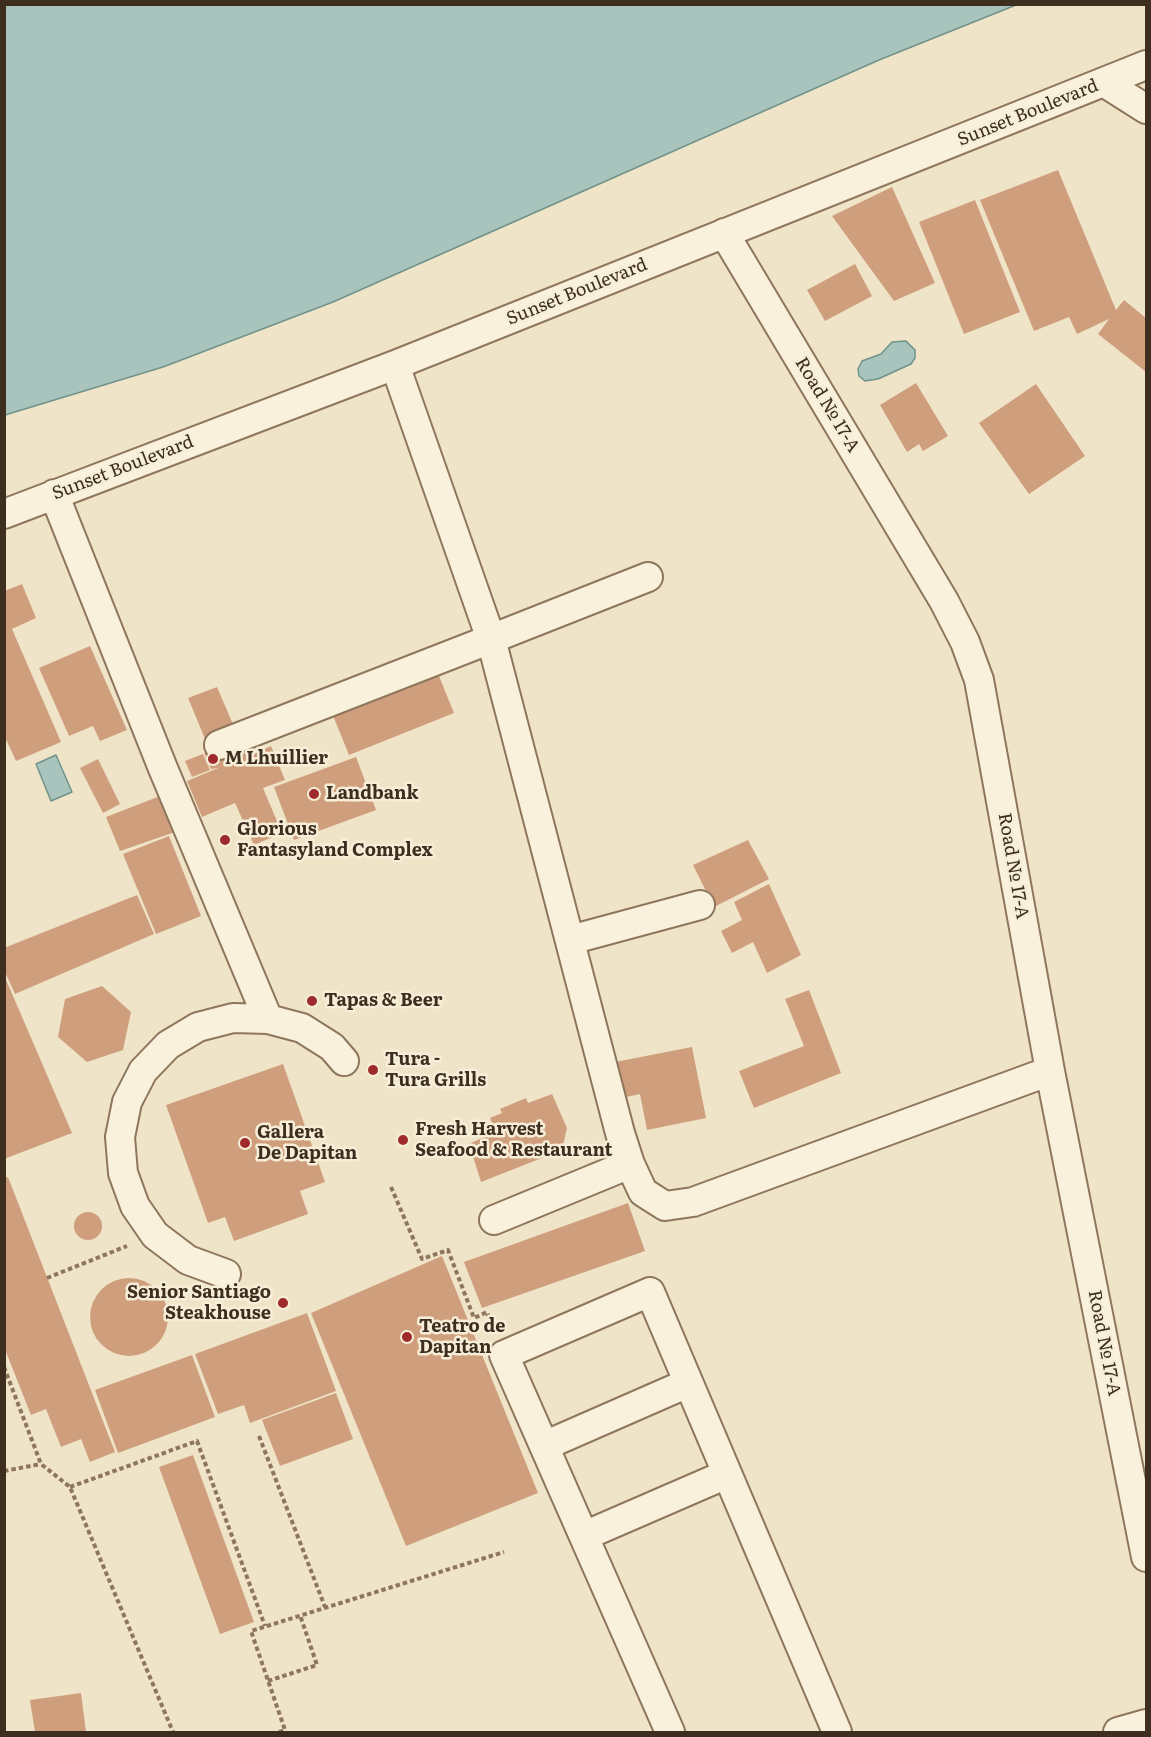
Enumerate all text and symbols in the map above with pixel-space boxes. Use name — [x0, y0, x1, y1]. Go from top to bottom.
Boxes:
street label: Sunset Boulevard — [955, 75, 1101, 151]
street label: Sunset Boulevard — [504, 254, 650, 330]
street label: Road № 17-A — [790, 353, 864, 457]
street label: Sunset Boulevard — [49, 431, 197, 505]
place label: M Lhuillier — [225, 748, 328, 770]
marker: M Lhuillier — [206, 752, 220, 766]
place label: Landbank — [326, 783, 419, 805]
marker: Landbank — [307, 787, 321, 801]
street label: Road № 17-A — [993, 811, 1033, 921]
place label: Glorious Fantasyland Complex — [237, 819, 433, 862]
marker: Glorious Fantasyland Complex — [218, 833, 232, 847]
place label: Tapas & Beer — [324, 990, 443, 1012]
marker: Tapas & Beer — [305, 994, 319, 1008]
place label: Tura - Tura Grills — [385, 1049, 486, 1092]
marker: Tura - Tura Grills — [366, 1063, 380, 1077]
place label: Fresh Harvest Seafood & Restaurant — [415, 1119, 612, 1162]
place label: Gallera De Dapitan — [257, 1122, 357, 1164]
marker: Fresh Harvest Seafood & Restaurant — [396, 1133, 410, 1147]
marker: Gallera De Dapitan — [238, 1136, 252, 1150]
place label: Senior Santiago Steakhouse — [127, 1282, 271, 1324]
street label: Road № 17-A — [1083, 1288, 1125, 1398]
marker: Senior Santiago Steakhouse — [276, 1296, 290, 1310]
place label: Teatro de Dapitan — [419, 1316, 505, 1358]
marker: Teatro de Dapitan — [400, 1330, 414, 1344]

